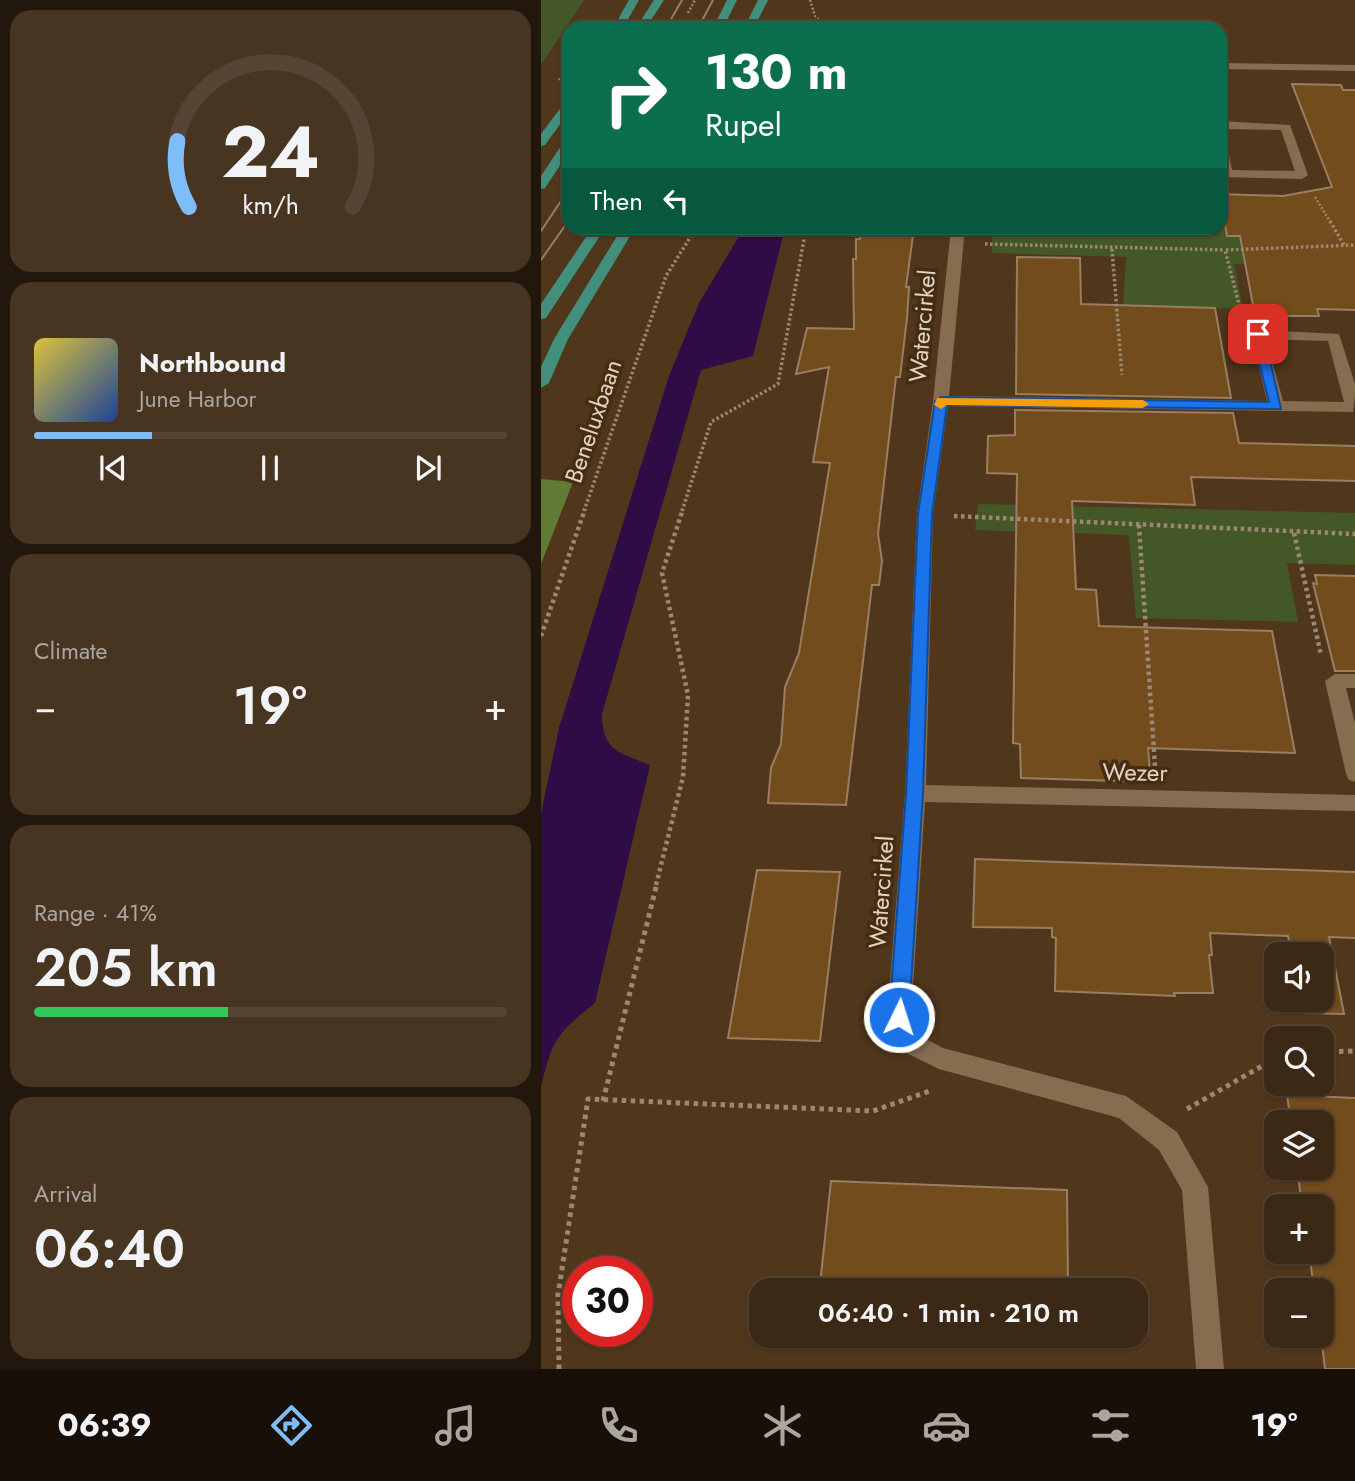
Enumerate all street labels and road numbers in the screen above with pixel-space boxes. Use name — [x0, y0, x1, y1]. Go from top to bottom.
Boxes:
street label: Watercirkel — [900, 268, 944, 384]
street label: Beneluxbaan — [556, 355, 630, 487]
street label: Wezer — [1102, 754, 1169, 790]
street label: Watercirkel — [860, 834, 902, 950]

